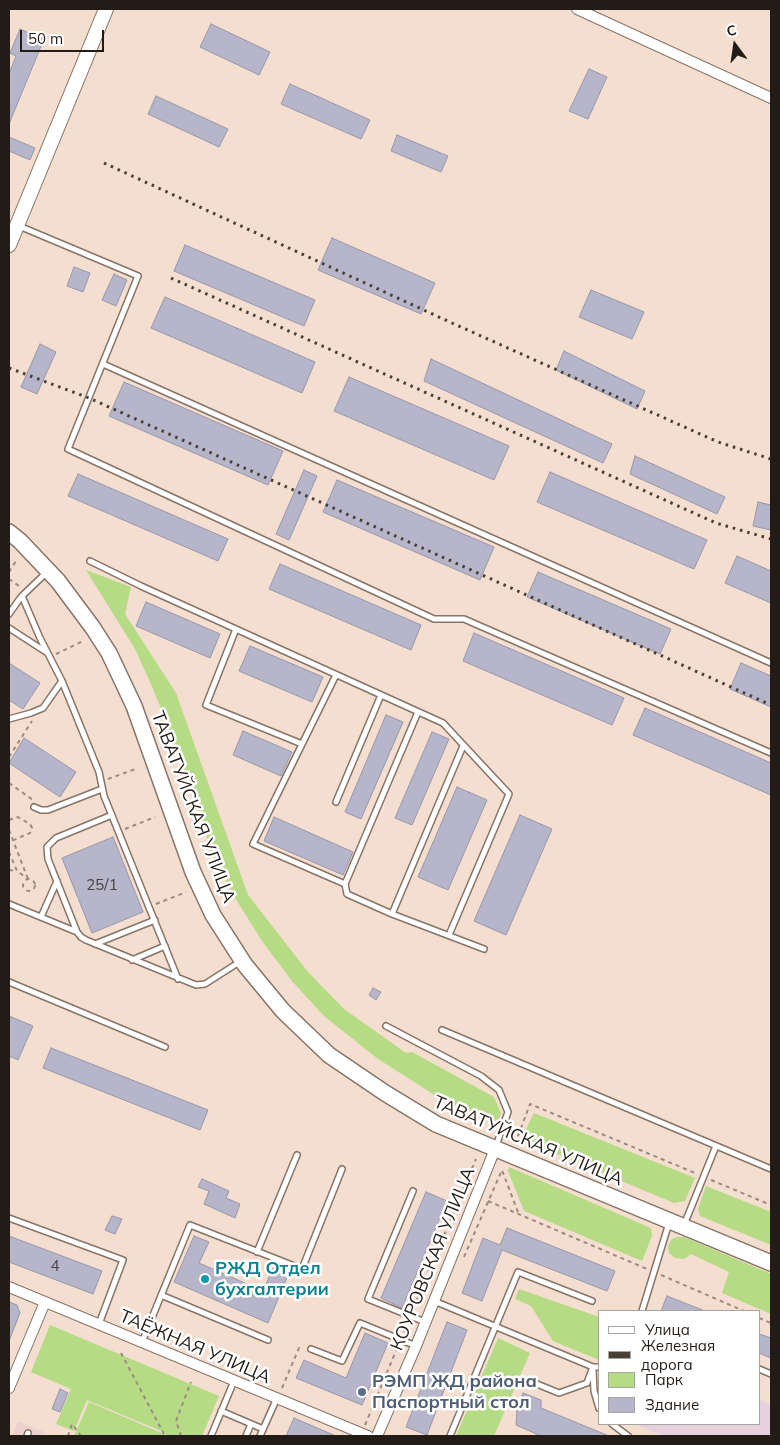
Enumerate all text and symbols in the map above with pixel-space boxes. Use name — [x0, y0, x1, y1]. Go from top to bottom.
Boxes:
scale bar — [22, 20, 106, 52]
north arrow — [710, 20, 760, 70]
text: С — [725, 21, 738, 40]
text: 50 m — [28, 29, 63, 48]
street label: ТАВАТУЙСКАЯ УЛИЦА — [146, 708, 240, 906]
house number: 25/1 — [86, 876, 118, 894]
street label: ТАВАТУЙСКАЯ УЛИЦА — [430, 1091, 626, 1191]
street label: КОУРОВСКАЯ УЛИЦА — [386, 1164, 480, 1354]
house number: 4 — [51, 1257, 59, 1275]
place label: РЖД Отдел бухгалтерии — [215, 1258, 329, 1300]
marker: РЖД Отдел бухгалтерии — [199, 1273, 211, 1285]
street label: ТАЁЖНАЯ УЛИЦА — [116, 1305, 274, 1389]
legend — [598, 1310, 760, 1425]
text: Улица — [645, 1320, 690, 1339]
text: Железная дорога — [641, 1336, 715, 1374]
text: Парк — [645, 1370, 683, 1389]
place label: РЭМП ЖД района Паспортный стол — [372, 1371, 537, 1414]
marker: РЭМП ЖД района Паспортный стол — [356, 1386, 368, 1398]
text: Здание — [645, 1395, 699, 1414]

